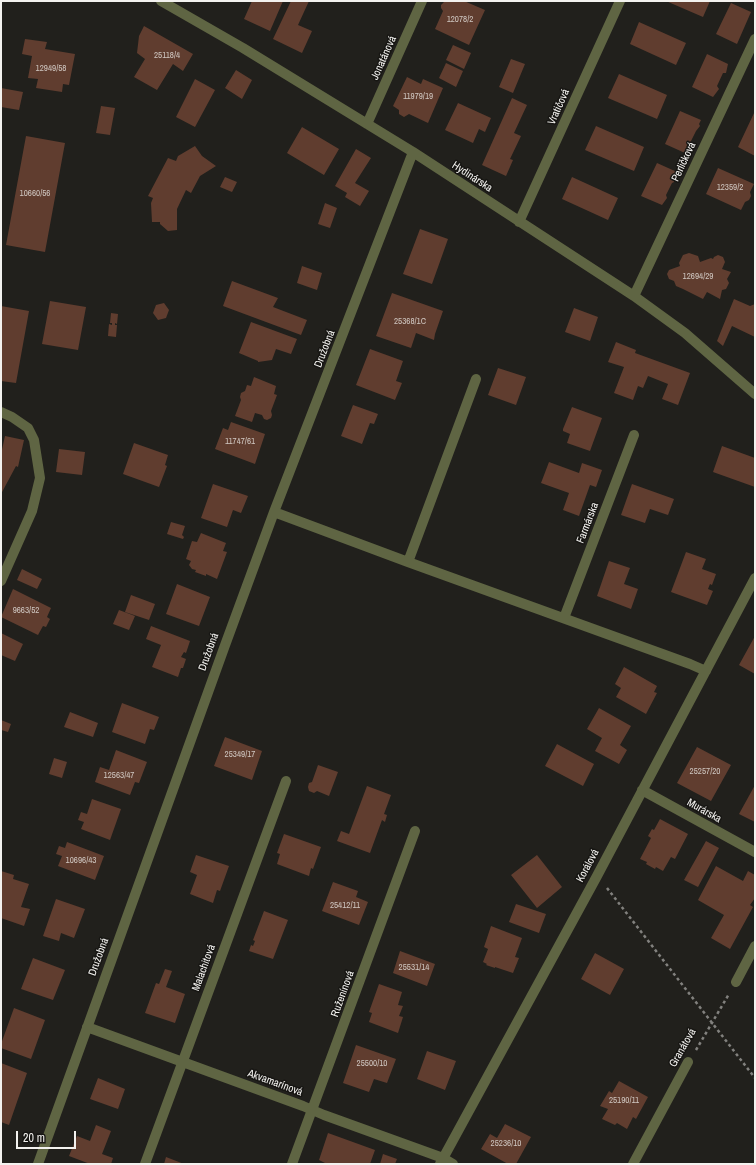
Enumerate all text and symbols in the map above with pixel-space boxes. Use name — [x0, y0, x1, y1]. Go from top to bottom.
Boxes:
house number: 12078/2 — [447, 15, 473, 25]
street label: Jonatánová — [368, 34, 400, 82]
house number: 25118/4 — [154, 51, 180, 61]
house number: 12949/58 — [36, 64, 66, 74]
street label: Vratičová — [545, 87, 573, 127]
house number: 11979/19 — [403, 92, 433, 102]
street label: Perličková — [669, 140, 699, 184]
street label: Hydinárska — [449, 159, 495, 195]
house number: 12359/2 — [717, 183, 743, 193]
house number: 10660/56 — [20, 189, 50, 199]
house number: 12694/29 — [683, 272, 713, 282]
house number: 25368/1C — [394, 317, 426, 327]
street label: Družobná — [312, 328, 338, 370]
house number: 11747/61 — [225, 437, 255, 447]
street label: Farmárska — [574, 501, 602, 545]
house number: 9663/52 — [13, 606, 39, 616]
street label: Družobná — [196, 631, 222, 673]
house number: 25349/17 — [225, 750, 255, 760]
house number: 25257/20 — [690, 767, 720, 777]
house number: 12563/47 — [104, 771, 134, 781]
street label: Murárska — [684, 796, 724, 826]
street label: Korálová — [574, 847, 602, 885]
house number: 10696/43 — [66, 856, 96, 866]
house number: 25412/11 — [330, 901, 360, 911]
street label: Družobná — [86, 936, 112, 978]
street label: Malachitová — [189, 943, 219, 993]
house number: 25531/14 — [399, 963, 429, 973]
street label: Ruženínová — [329, 969, 357, 1019]
street label: Granátová — [667, 1026, 699, 1070]
house number: 25500/10 — [357, 1059, 387, 1069]
street label: Akvamarínová — [246, 1067, 304, 1099]
house number: 25190/11 — [609, 1096, 639, 1106]
scale bar — [18, 1123, 78, 1149]
text: 20 m — [23, 1130, 45, 1146]
house number: 25236/10 — [491, 1139, 521, 1149]

